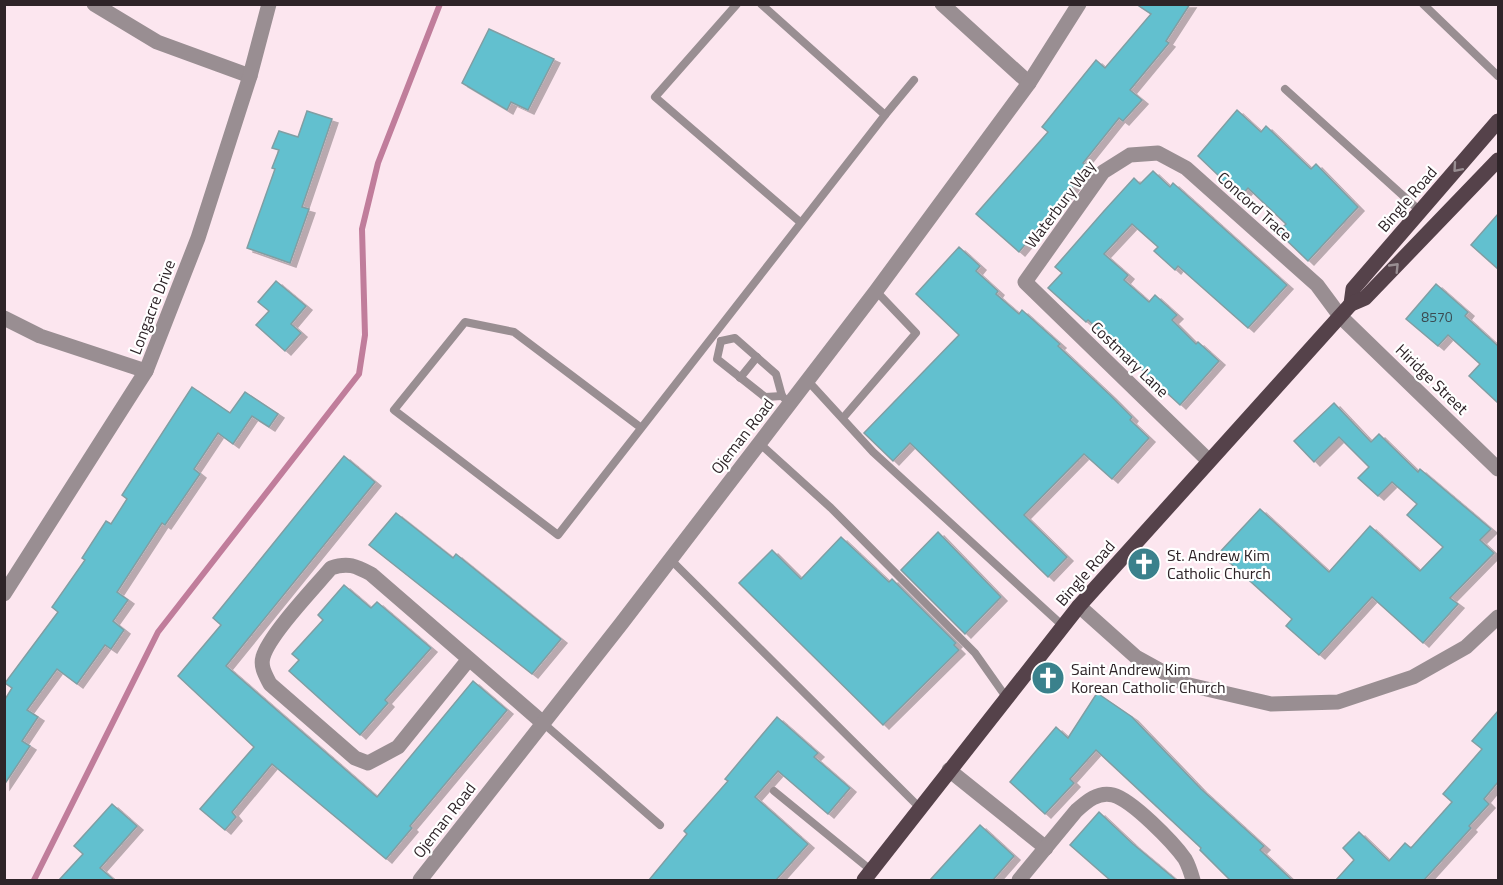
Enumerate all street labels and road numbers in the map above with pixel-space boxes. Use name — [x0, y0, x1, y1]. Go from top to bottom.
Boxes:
street label: Waterbury Way — [1019, 155, 1101, 253]
street label: Bingle Road — [1372, 161, 1442, 237]
street label: Concord Trace — [1212, 166, 1298, 246]
street label: Longacre Drive — [123, 256, 181, 358]
street label: Costmary Lane — [1085, 315, 1175, 403]
street label: Hiridge Street — [1390, 338, 1474, 420]
street label: Ojeman Road — [705, 393, 779, 479]
street label: Bingle Road — [1050, 535, 1120, 611]
street label: Ojeman Road — [407, 777, 481, 863]

